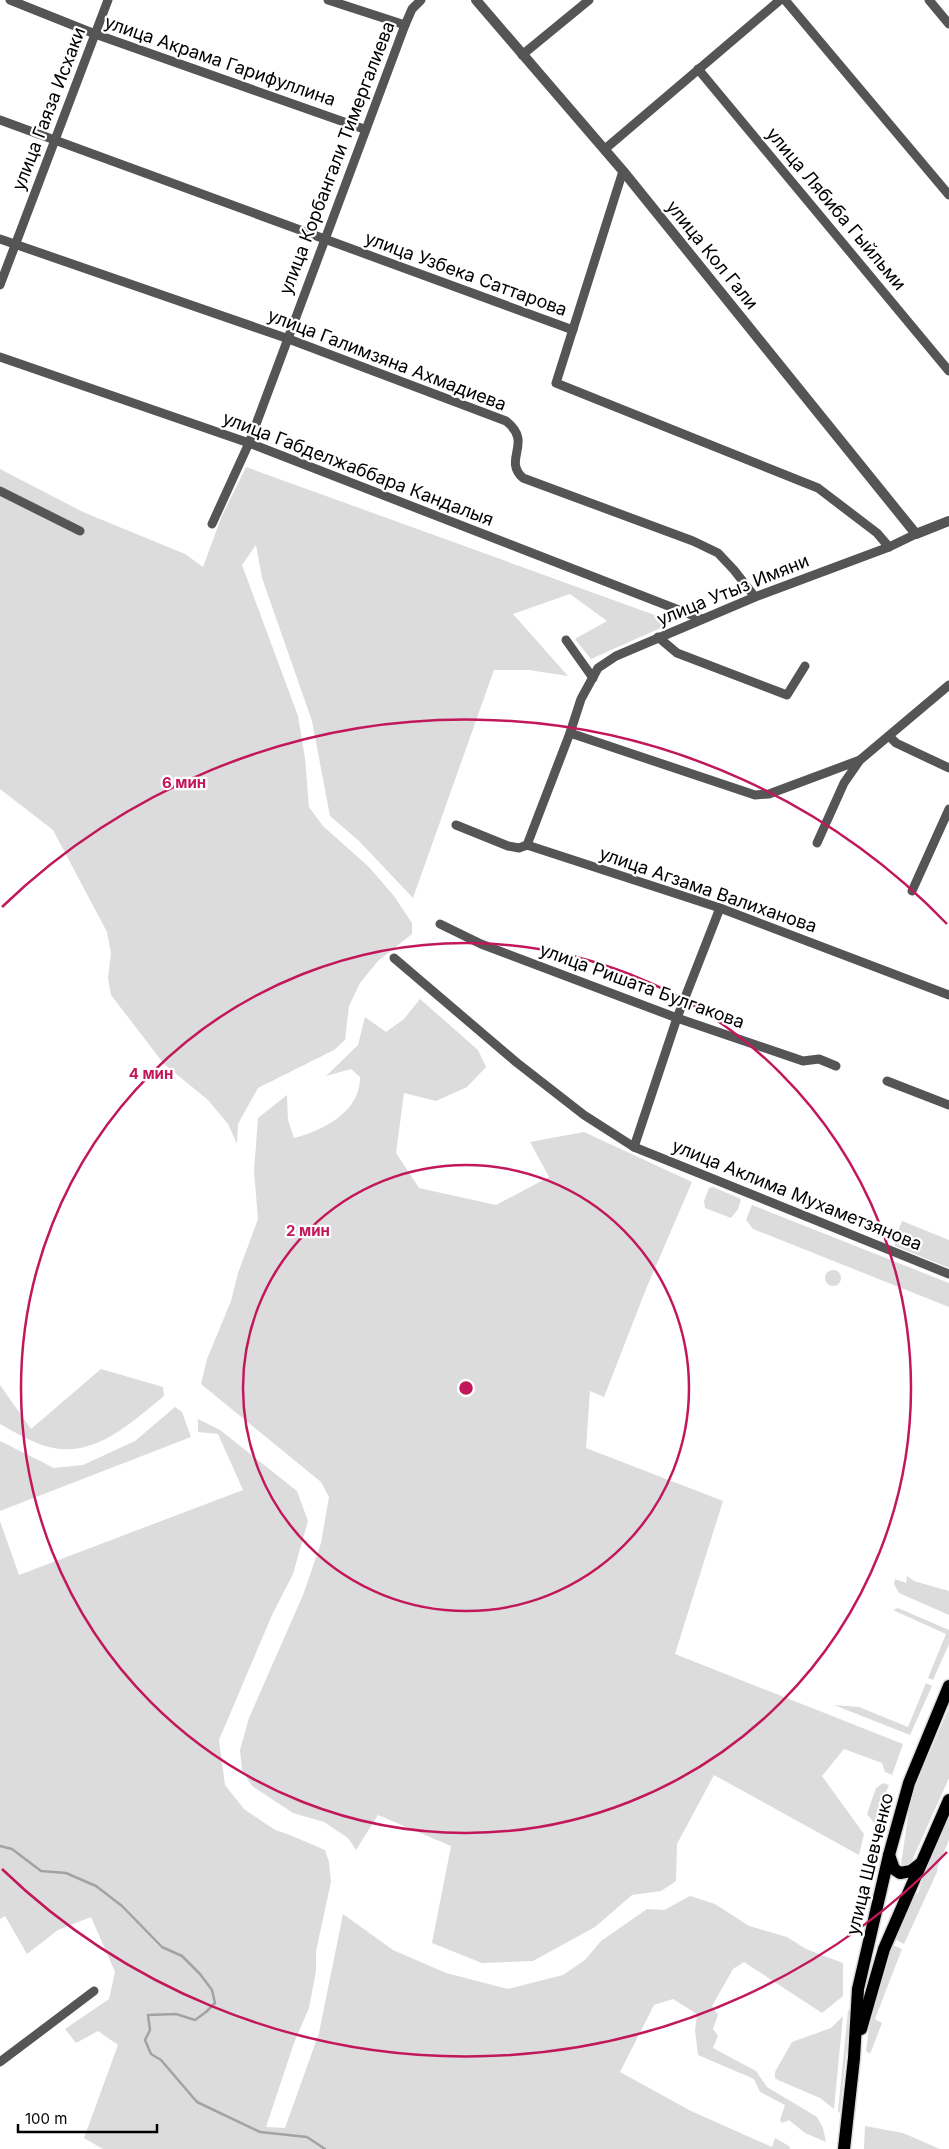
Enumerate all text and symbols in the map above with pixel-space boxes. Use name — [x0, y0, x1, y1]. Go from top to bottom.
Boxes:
street label: улица Акрама Гарифуллина — [102, 11, 338, 110]
street label: улица Корбангали Тимергалиева — [275, 18, 399, 298]
street label: улица Гаяза Исхаки — [8, 24, 89, 193]
street label: улица Лябиба Гыйльми — [762, 123, 911, 294]
street label: улица Кол Гали — [662, 196, 763, 313]
street label: улица Узбека Саттарова — [362, 227, 570, 320]
street label: улица Галимзяна Ахмадиева — [265, 304, 509, 415]
street label: улица Габделжаббара Кандалыя — [220, 407, 497, 530]
street label: улица Утыз Имяни — [654, 549, 812, 630]
text: 6 мин — [162, 773, 206, 792]
street label: улица Агзама Валиханова — [597, 842, 820, 937]
street label: улица Ришата Булгакова — [537, 939, 747, 1032]
text: 4 мин — [129, 1064, 173, 1083]
street label: улица Аклима Мухаметзянова — [669, 1135, 925, 1254]
text: 2 мин — [286, 1221, 330, 1240]
centre of rings — [457, 1379, 475, 1397]
street label: улица Шевченко — [842, 1791, 897, 1937]
scale bar — [18, 2102, 156, 2134]
text: 100 m — [25, 2109, 67, 2128]

